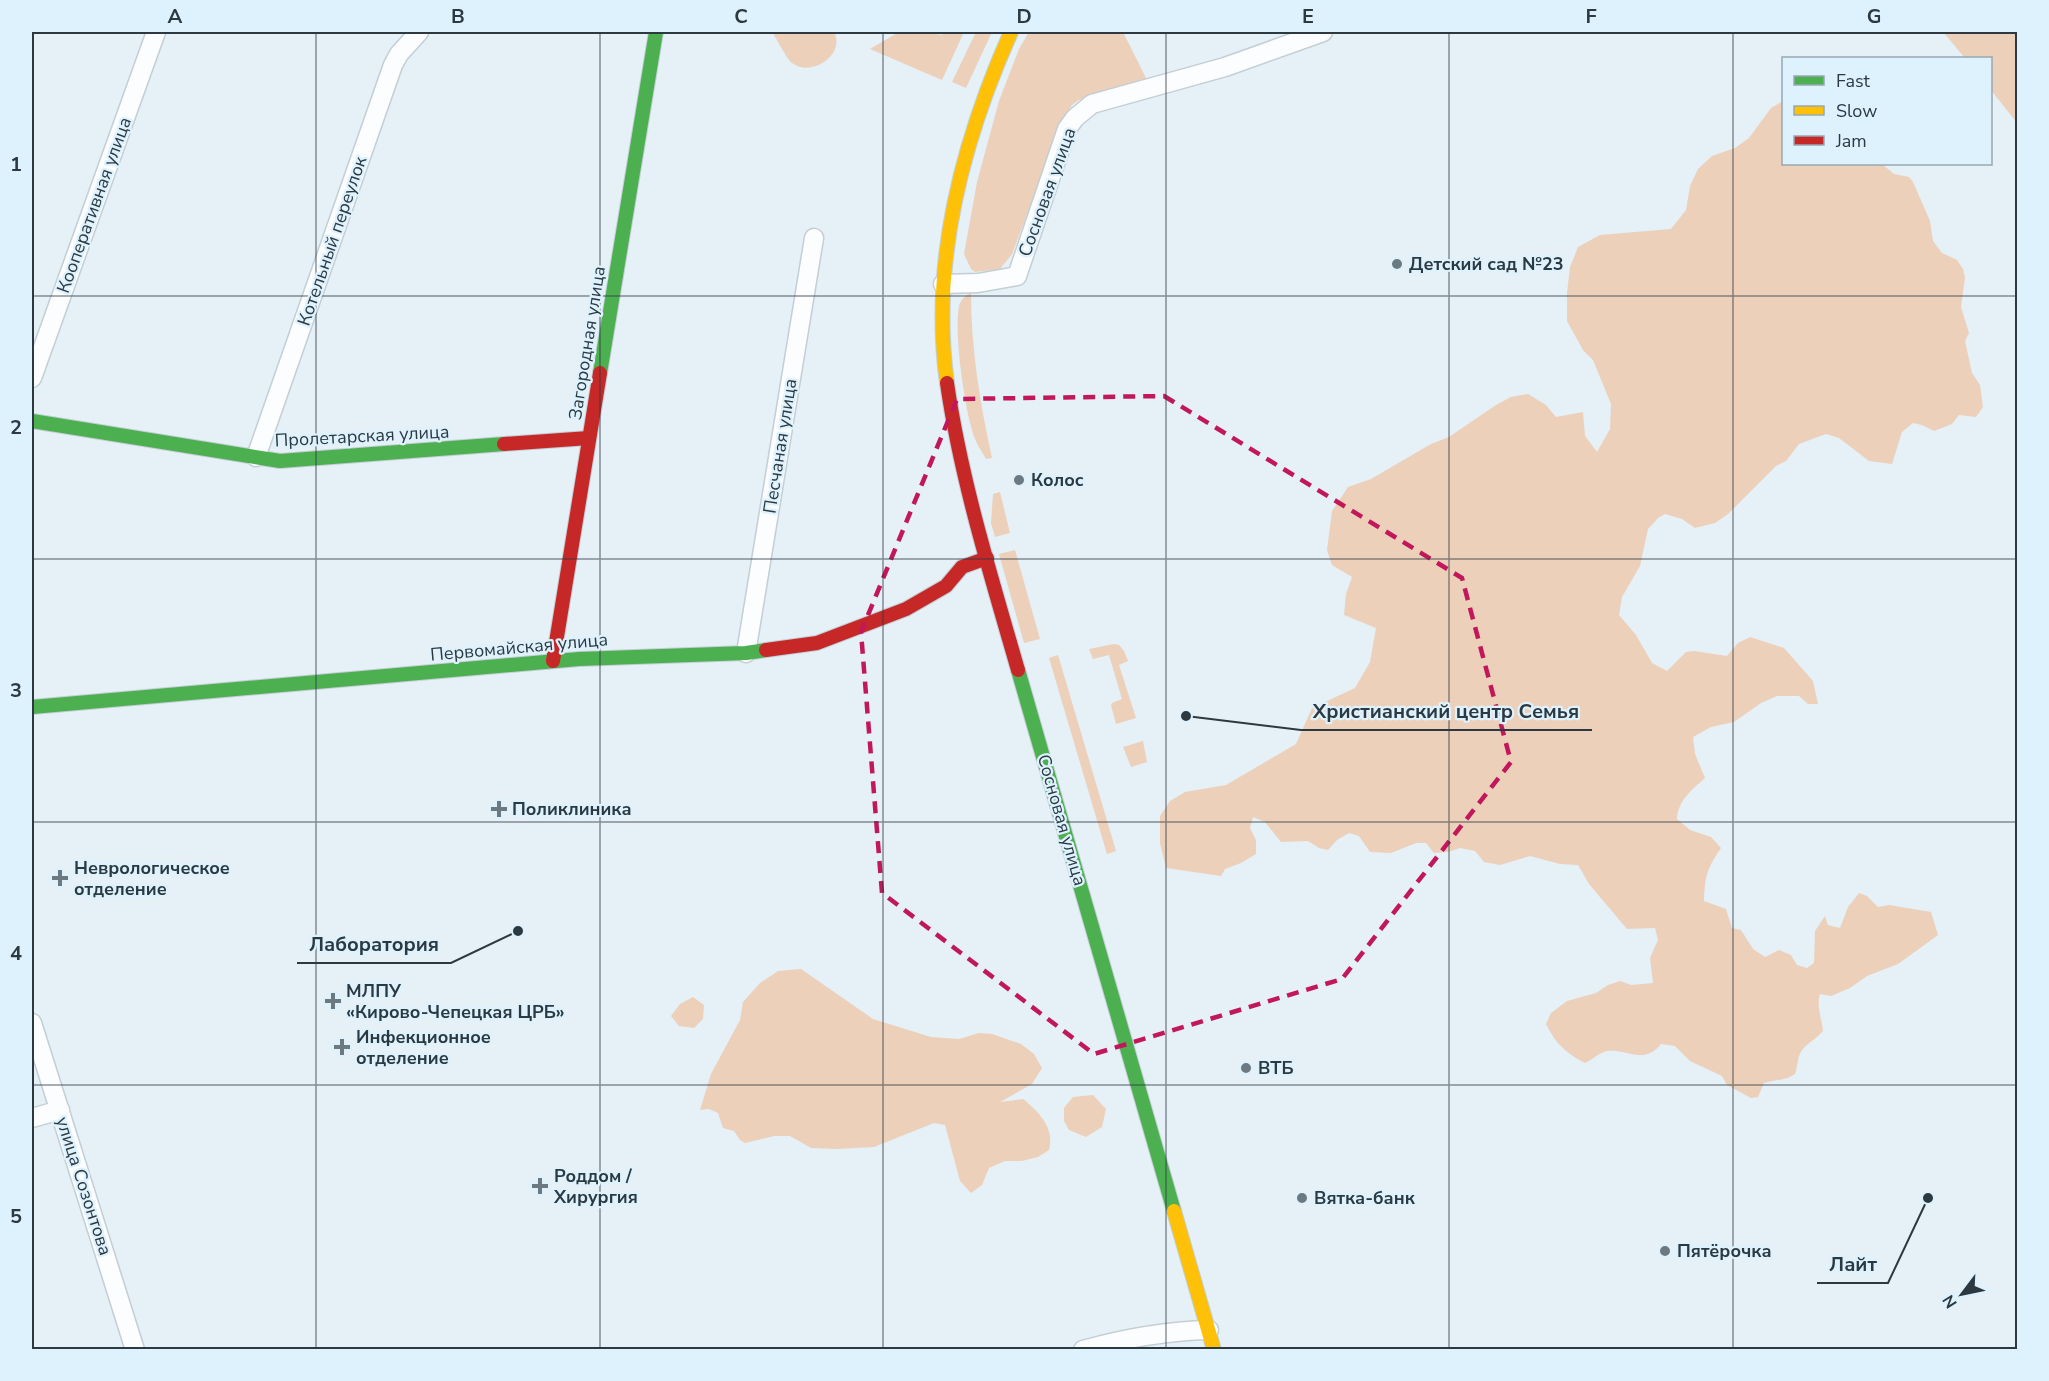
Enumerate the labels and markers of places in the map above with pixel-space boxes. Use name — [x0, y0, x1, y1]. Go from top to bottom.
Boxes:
place label: Детский сад №23 — [1409, 252, 1564, 276]
marker: Детский сад №23 — [1390, 257, 1404, 271]
place label: Колос — [1031, 468, 1084, 492]
marker: Колос — [1012, 473, 1026, 487]
callout: Христианский центр Семья — [1301, 692, 1592, 730]
place label: Поликлиника — [512, 797, 632, 821]
marker: Поликлиника — [490, 800, 508, 818]
place label: Неврологическое отделение — [74, 856, 230, 901]
marker: Неврологическое отделение — [51, 869, 69, 887]
callout: Лаборатория — [297, 925, 451, 963]
place label: МЛПУ «Кирово-Чепецкая ЦРБ» — [346, 979, 565, 1024]
marker: МЛПУ «Кирово-Чепецкая ЦРБ» — [324, 992, 342, 1010]
place label: Инфекционное отделение — [356, 1025, 491, 1070]
marker: Инфекционное отделение — [333, 1038, 351, 1056]
place label: ВТБ — [1258, 1056, 1294, 1080]
marker: ВТБ — [1239, 1061, 1253, 1075]
place label: Роддом / Хирургия — [553, 1164, 638, 1209]
marker: Роддом / Хирургия — [531, 1177, 549, 1195]
place label: Вятка-банк — [1314, 1186, 1416, 1210]
marker: Вятка-банк — [1295, 1191, 1309, 1205]
place label: Пятёрочка — [1677, 1239, 1772, 1263]
marker: Пятёрочка — [1658, 1244, 1672, 1258]
callout: Лайт — [1817, 1245, 1888, 1283]

